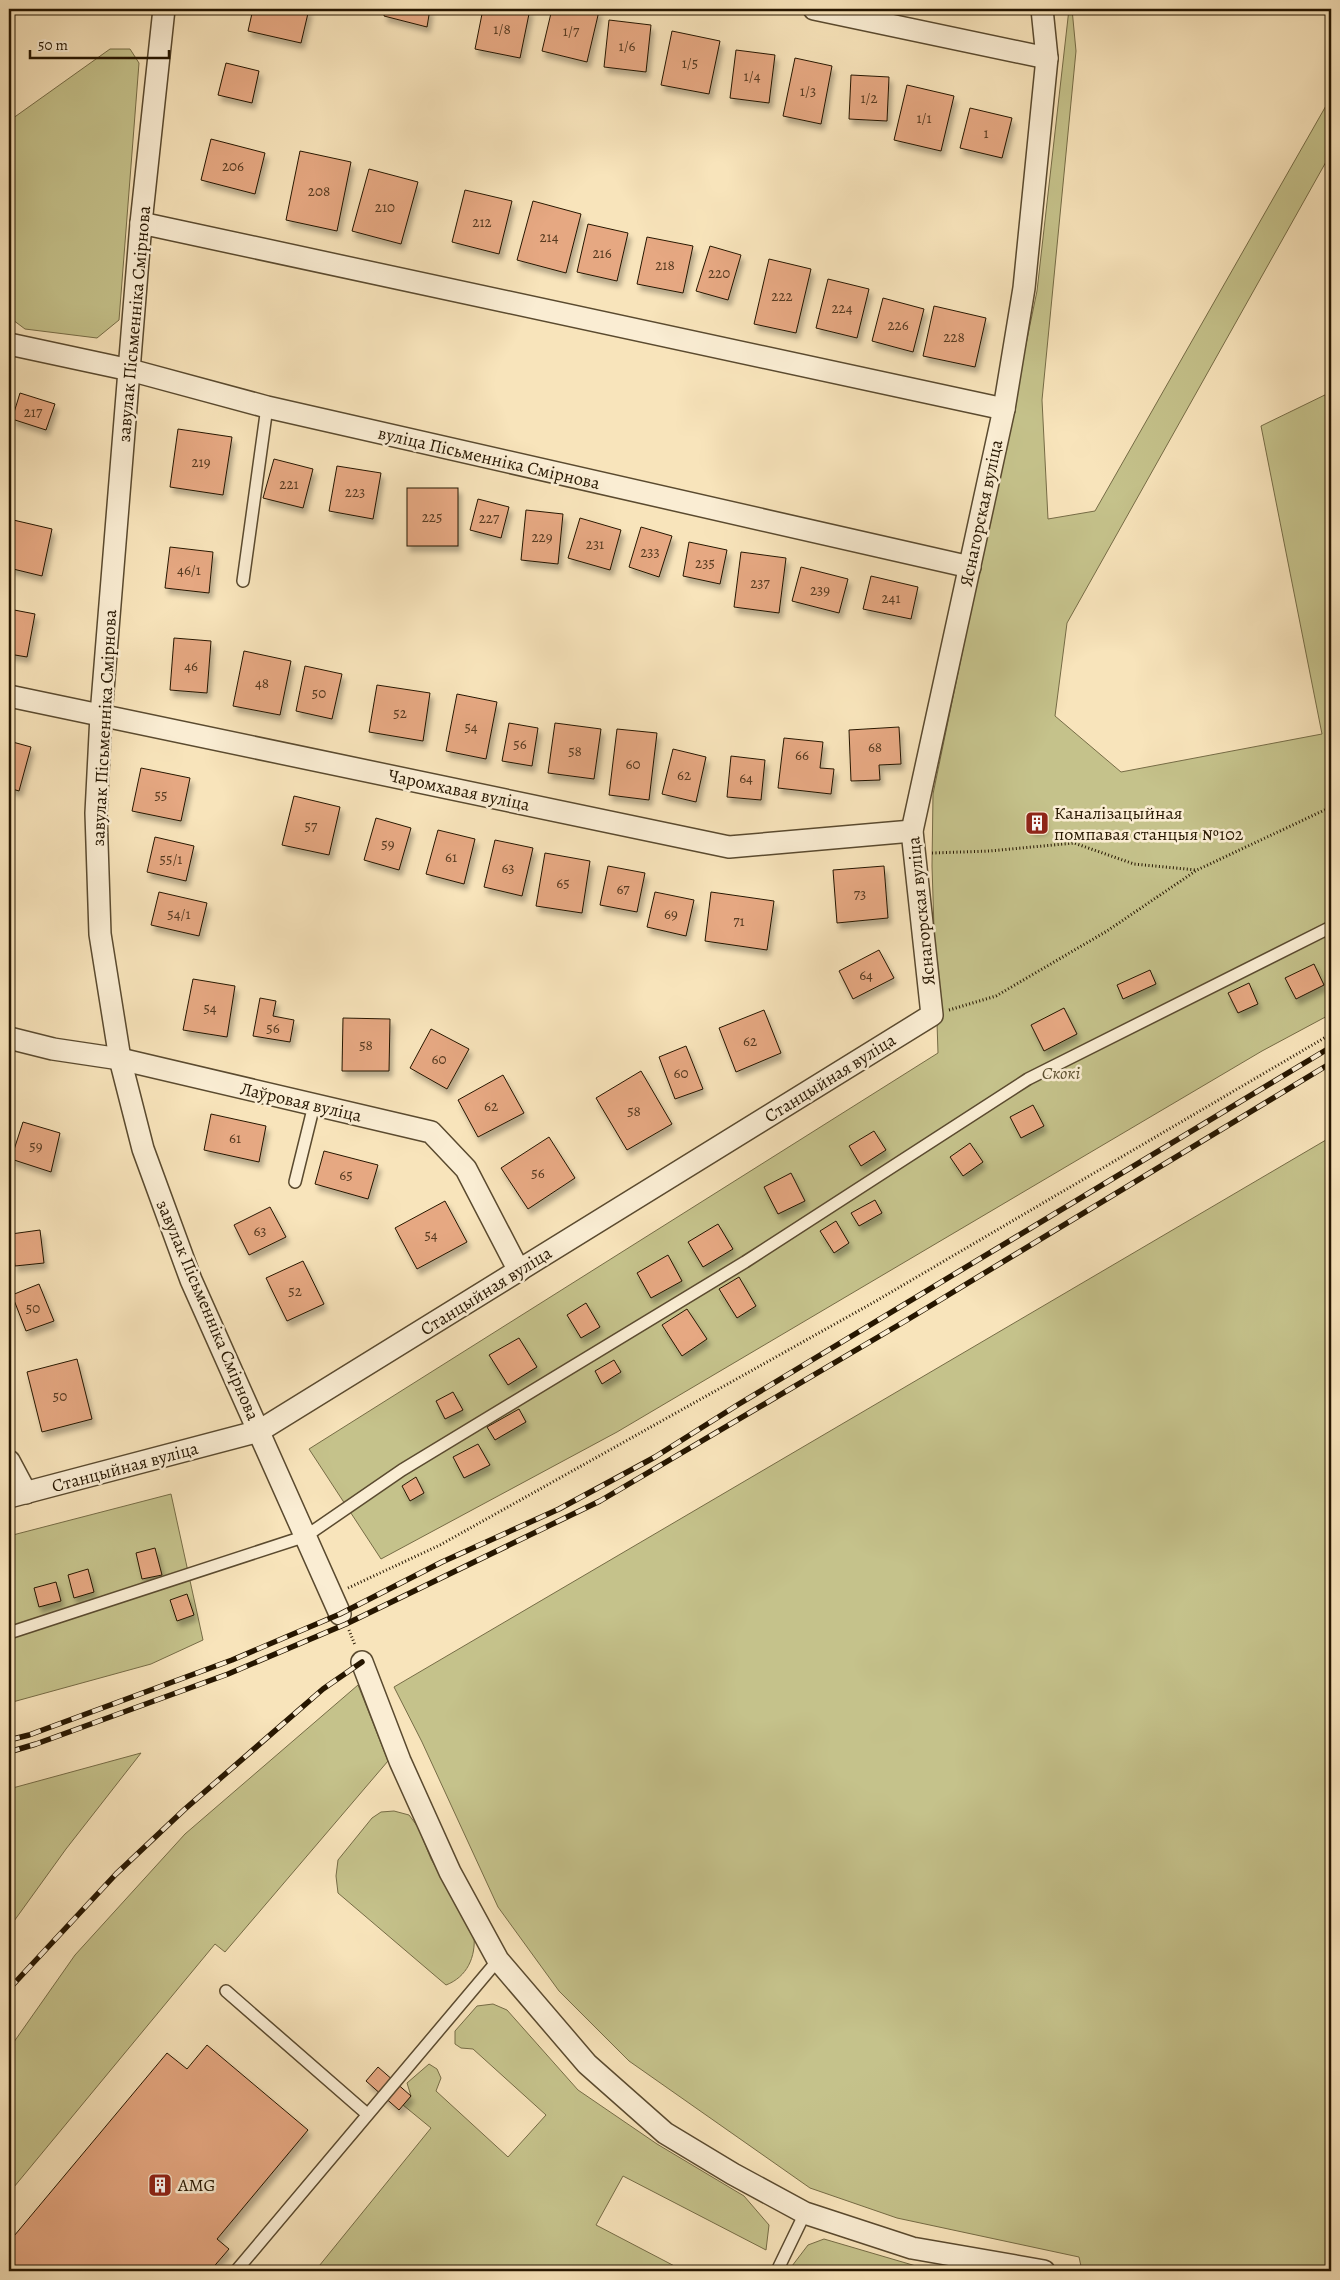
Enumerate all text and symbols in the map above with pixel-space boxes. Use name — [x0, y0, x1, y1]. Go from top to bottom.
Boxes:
house number: 1/8 — [493, 19, 511, 39]
house number: 1/7 — [563, 21, 580, 41]
scale bar — [30, 28, 169, 60]
text: 50 m — [38, 35, 68, 55]
house number: 1/6 — [619, 36, 636, 56]
house number: 1/5 — [682, 53, 698, 73]
house number: 1/4 — [744, 66, 761, 86]
house number: 1/3 — [800, 81, 816, 101]
house number: 1/2 — [860, 88, 878, 108]
house number: 1/1 — [916, 108, 932, 128]
house number: 1 — [983, 123, 989, 143]
house number: 206 — [222, 156, 244, 176]
house number: 208 — [308, 181, 330, 201]
house number: 210 — [375, 197, 395, 217]
street label: завулак Пісьменніка Смірнова — [112, 204, 156, 443]
house number: 212 — [472, 212, 492, 232]
house number: 214 — [539, 227, 559, 247]
house number: 216 — [592, 243, 612, 263]
house number: 218 — [655, 255, 675, 275]
house number: 220 — [708, 263, 730, 283]
house number: 222 — [771, 286, 793, 306]
house number: 224 — [831, 298, 853, 318]
house number: 226 — [887, 315, 909, 335]
house number: 228 — [943, 327, 965, 347]
house number: 217 — [24, 402, 43, 422]
street label: вуліца Пісьменніка Смірнова — [376, 421, 603, 495]
street label: Яснагорская вуліца — [954, 437, 1008, 589]
house number: 219 — [191, 452, 211, 472]
house number: 221 — [279, 474, 299, 494]
house number: 223 — [345, 482, 365, 502]
house number: 225 — [422, 507, 442, 527]
house number: 227 — [479, 508, 500, 528]
house number: 229 — [531, 527, 553, 547]
house number: 231 — [586, 534, 604, 554]
house number: 233 — [640, 542, 660, 562]
house number: 235 — [695, 553, 715, 573]
house number: 46/1 — [177, 560, 201, 580]
house number: 237 — [750, 573, 771, 593]
house number: 239 — [810, 580, 830, 600]
house number: 241 — [881, 588, 901, 608]
street label: завулак Пісьменніка Смірнова — [86, 608, 122, 847]
house number: 46 — [184, 656, 198, 676]
house number: 48 — [255, 673, 269, 693]
house number: 50 — [312, 683, 326, 703]
house number: 52 — [393, 703, 407, 723]
house number: 54 — [464, 717, 478, 737]
house number: 56 — [513, 734, 527, 754]
house number: 68 — [868, 737, 882, 757]
house number: 58 — [568, 741, 582, 761]
house number: 66 — [795, 745, 809, 765]
house number: 60 — [626, 754, 640, 774]
street label: Чаромхавая вуліца — [386, 763, 533, 817]
house number: 62 — [677, 765, 691, 785]
house number: 64 — [739, 768, 753, 788]
house number: 55 — [155, 785, 167, 805]
place label: Каналізацыйная помпавая станцыя №102 — [1054, 801, 1244, 846]
building icon: Каналізацыйная помпавая станцыя №102 — [1024, 810, 1050, 836]
house number: 57 — [305, 816, 318, 836]
house number: 59 — [381, 834, 395, 854]
street label: Яснагорская вуліца — [901, 835, 941, 987]
house number: 61 — [445, 847, 457, 867]
house number: 55/1 — [160, 849, 182, 869]
house number: 63 — [501, 858, 515, 878]
house number: 65 — [556, 873, 570, 893]
house number: 67 — [616, 879, 630, 899]
house number: 73 — [854, 884, 866, 904]
house number: 54/1 — [167, 904, 191, 924]
house number: 69 — [664, 904, 678, 924]
house number: 71 — [733, 911, 745, 931]
house number: 64 — [859, 965, 873, 985]
house number: 54 — [203, 998, 217, 1018]
house number: 56 — [266, 1018, 280, 1038]
street label: Станцыйная вуліца — [760, 1028, 901, 1128]
house number: 62 — [743, 1031, 757, 1051]
house number: 58 — [359, 1035, 373, 1055]
house number: 60 — [432, 1049, 446, 1069]
park label: Скокі — [1042, 1061, 1080, 1085]
house number: 60 — [674, 1063, 688, 1083]
street label: Лаўровая вуліца — [238, 1076, 365, 1128]
house number: 62 — [484, 1096, 498, 1116]
house number: 58 — [627, 1101, 641, 1121]
house number: 61 — [229, 1128, 241, 1148]
house number: 59 — [29, 1136, 43, 1156]
house number: 56 — [531, 1163, 545, 1183]
house number: 65 — [339, 1165, 353, 1185]
street label: завулак Пісьменніка Смірнова — [151, 1196, 266, 1425]
house number: 63 — [253, 1221, 267, 1241]
house number: 54 — [424, 1225, 438, 1245]
street label: Станцыйная вуліца — [416, 1241, 557, 1341]
house number: 52 — [288, 1281, 302, 1301]
house number: 50 — [26, 1298, 40, 1318]
house number: 50 — [53, 1386, 67, 1406]
street label: Станцыйная вуліца — [49, 1436, 202, 1498]
building icon: AMG — [147, 2172, 173, 2198]
place label: AMG — [177, 2173, 216, 2197]

